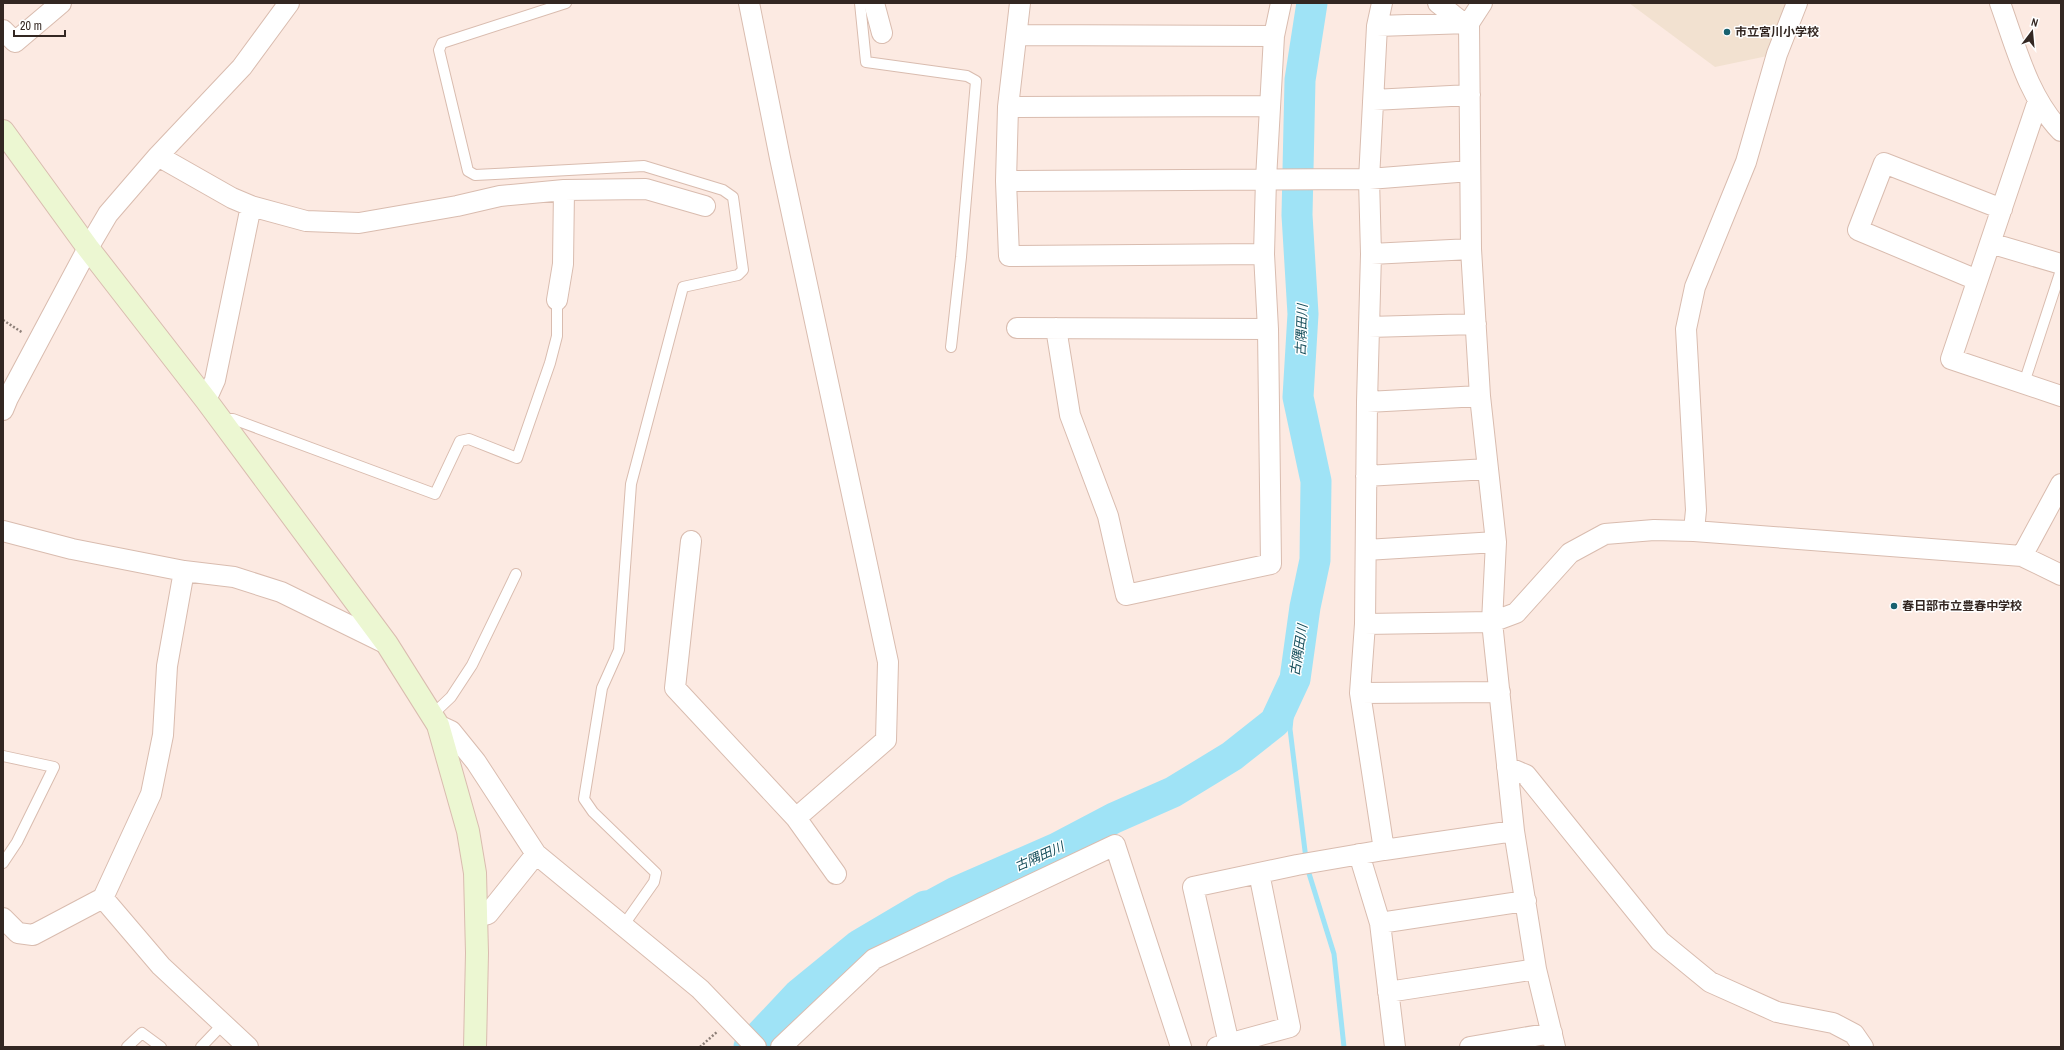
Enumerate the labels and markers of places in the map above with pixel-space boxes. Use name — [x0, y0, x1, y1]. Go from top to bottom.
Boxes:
place label: 市立宮川小学校 — [1735, 24, 1819, 40]
marker: 市立宮川小学校 — [1722, 27, 1732, 37]
place label: 春日部市立豊春中学校 — [1902, 598, 2022, 614]
marker: 春日部市立豊春中学校 — [1889, 601, 1899, 611]

